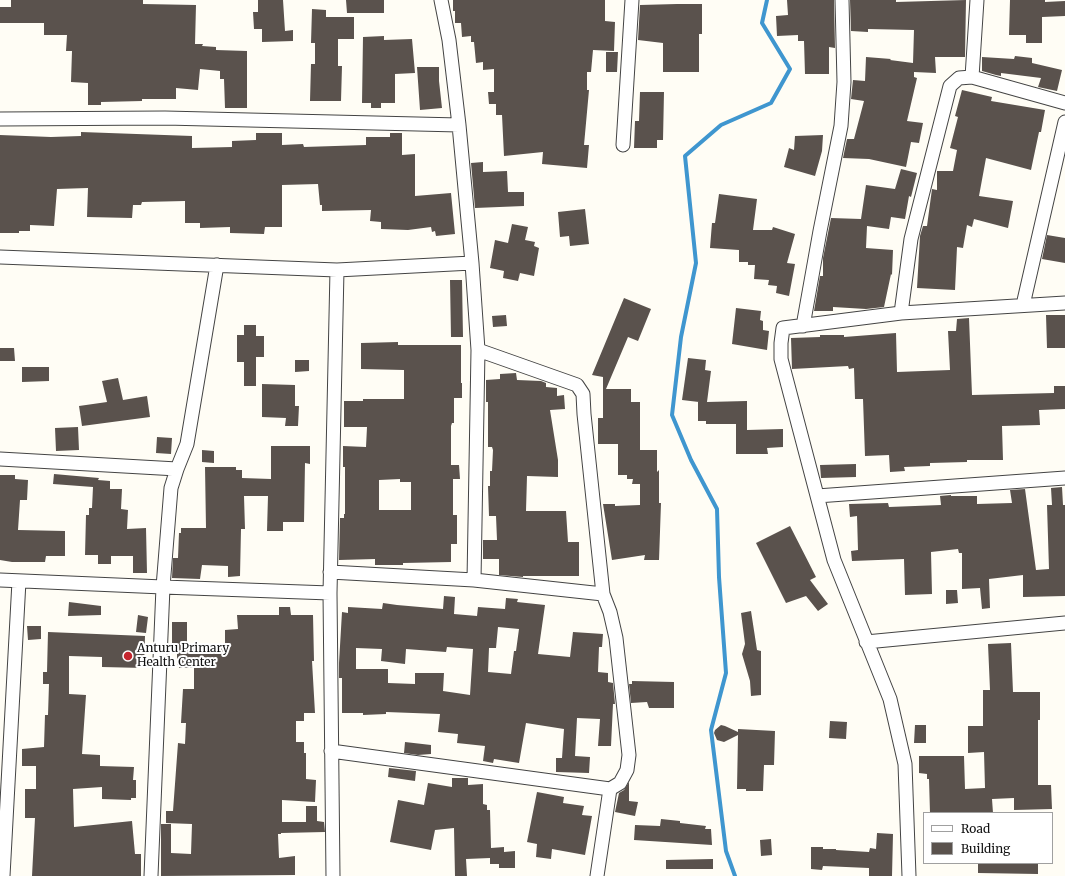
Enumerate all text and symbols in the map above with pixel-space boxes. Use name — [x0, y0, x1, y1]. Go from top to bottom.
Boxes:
place label: Anturu Primary Health Center — [137, 642, 229, 670]
marker: Anturu Primary Health Center — [122, 650, 134, 662]
legend — [923, 812, 1053, 864]
text: Road — [961, 821, 990, 836]
text: Building — [961, 841, 1010, 856]

